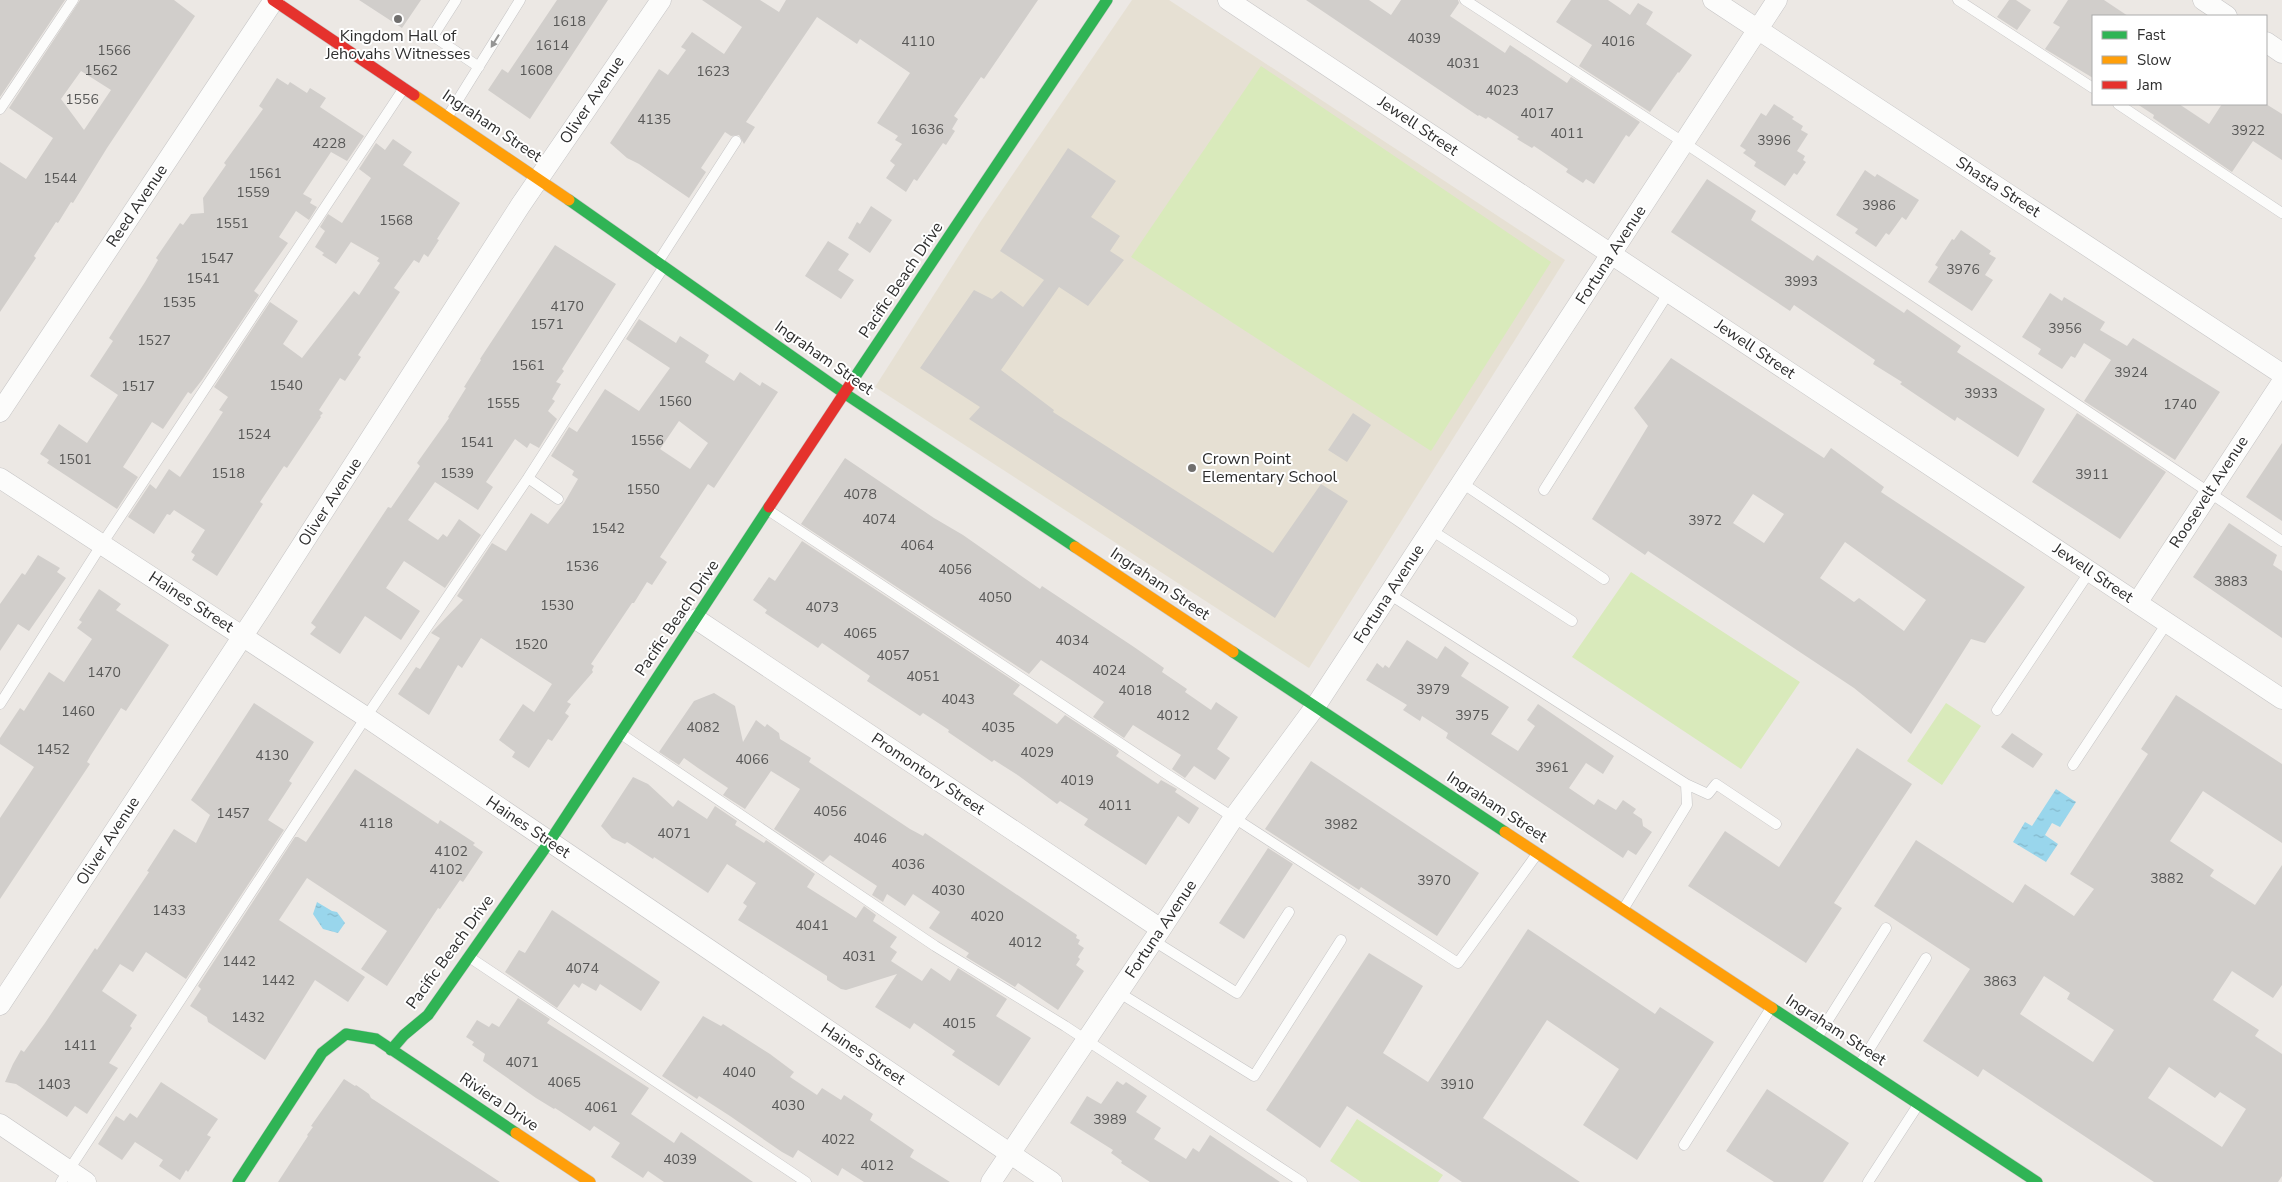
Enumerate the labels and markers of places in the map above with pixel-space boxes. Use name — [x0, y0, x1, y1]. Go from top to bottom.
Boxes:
marker: Kingdom Hall of Jehovahs Witnesses — [392, 13, 404, 25]
place label: Kingdom Hall of Jehovahs Witnesses — [324, 25, 471, 65]
place label: Crown Point Elementary School — [1202, 448, 1338, 488]
marker: Crown Point Elementary School — [1186, 462, 1198, 474]

